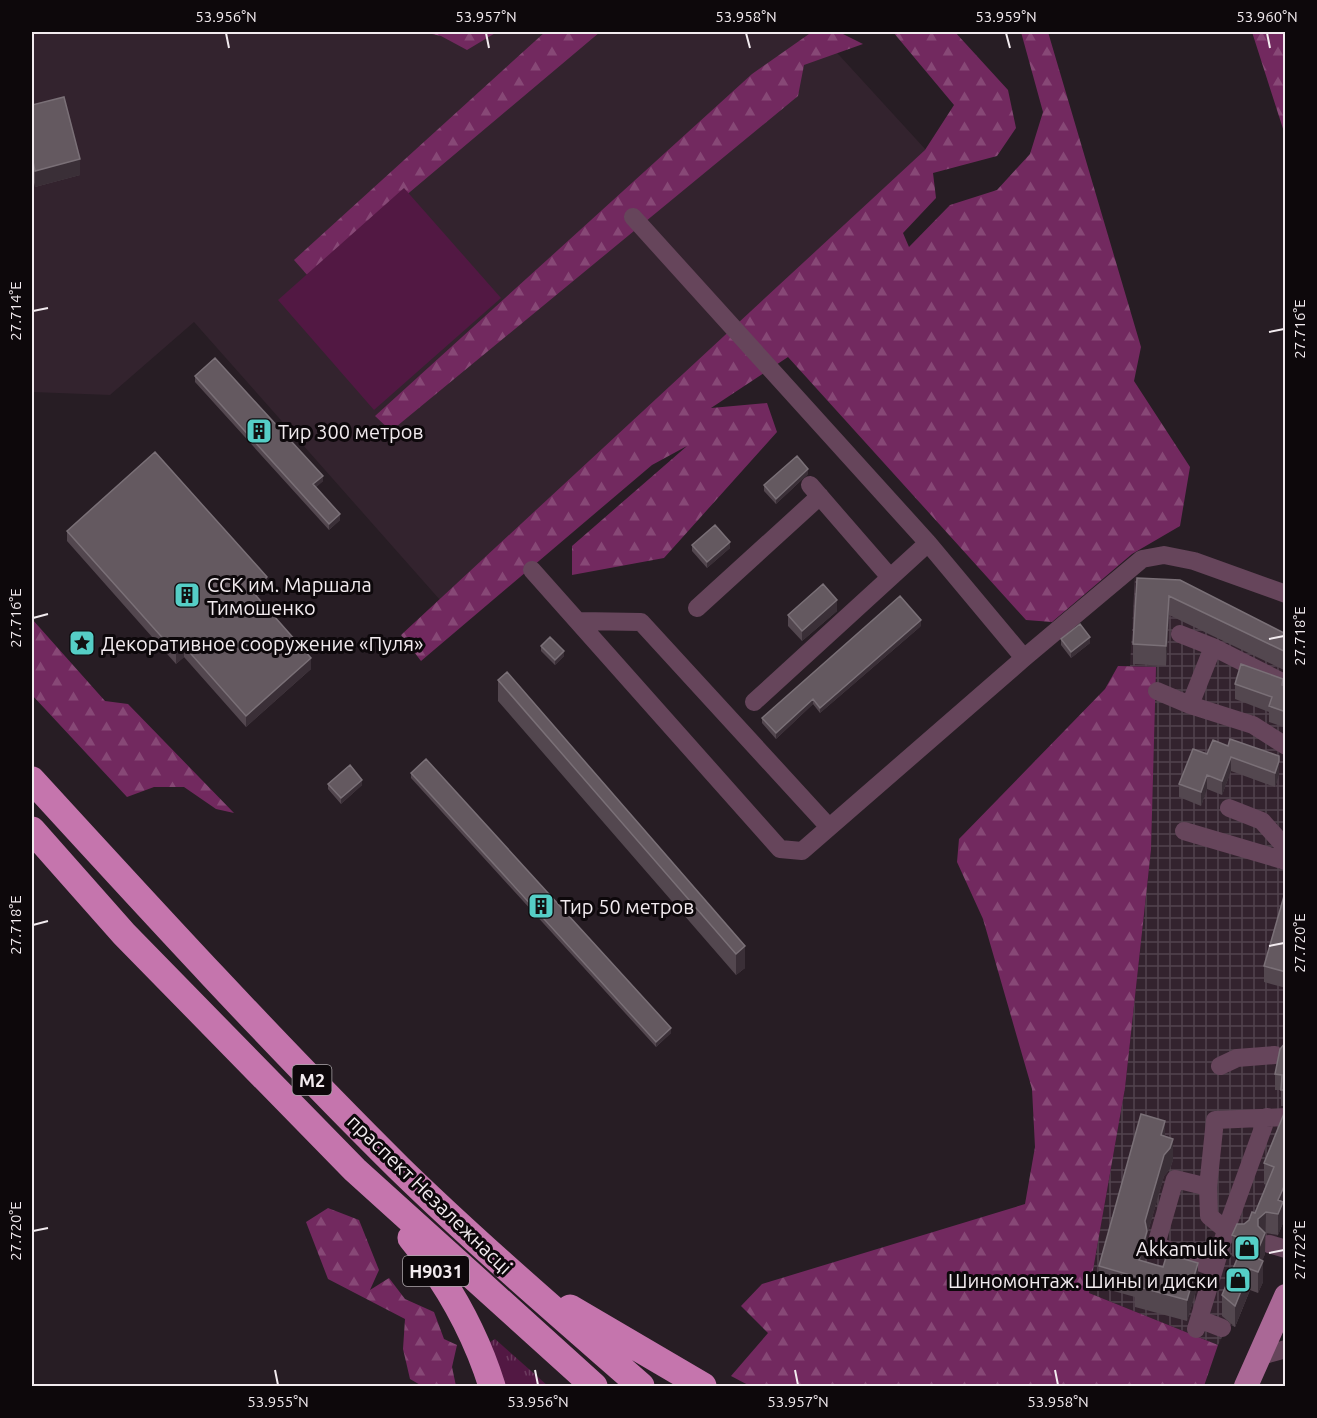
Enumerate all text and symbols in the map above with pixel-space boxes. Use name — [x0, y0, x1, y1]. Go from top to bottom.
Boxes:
text: 53.956°N — [195, 8, 257, 25]
text: 53.957°N — [455, 8, 517, 25]
text: 53.958°N — [715, 8, 777, 25]
text: 53.959°N — [975, 8, 1037, 25]
text: 53.960°N — [1236, 8, 1298, 25]
text: 27.714°E — [7, 281, 24, 341]
text: 27.716°E — [1291, 299, 1308, 359]
building icon: Тир 300 метров — [244, 416, 274, 446]
place label: Тир 300 метров — [278, 420, 423, 443]
place label: ССК им. Маршала Тимошенко — [207, 573, 372, 619]
building icon: ССК им. Маршала Тимошенко — [172, 580, 202, 610]
text: 27.716°E — [7, 588, 24, 648]
text: 27.718°E — [1291, 606, 1308, 666]
place icon: Декоративное сооружение «Пуля» — [67, 628, 97, 658]
place label: Декоративное сооружение «Пуля» — [101, 632, 423, 655]
building icon: Тир 50 метров — [526, 891, 556, 921]
text: 27.718°E — [7, 895, 24, 955]
place label: Тир 50 метров — [560, 895, 694, 918]
text: 27.720°E — [1291, 913, 1308, 973]
road number: М2 — [292, 1065, 332, 1095]
street label: праспект Незалежнасці — [343, 1110, 517, 1278]
text: 27.720°E — [7, 1201, 24, 1261]
text: 27.722°E — [1291, 1220, 1308, 1280]
shop icon: Akkamulik — [1232, 1233, 1262, 1263]
place label: Akkamulik — [1136, 1237, 1228, 1260]
road number: Н9031 — [403, 1256, 469, 1286]
shop icon: Шиномонтаж. Шины и диски — [1223, 1265, 1253, 1295]
place label: Шиномонтаж. Шины и диски — [948, 1269, 1218, 1292]
text: 53.955°N — [247, 1393, 309, 1410]
text: 53.956°N — [507, 1393, 569, 1410]
text: 53.957°N — [767, 1393, 829, 1410]
text: 53.958°N — [1027, 1393, 1089, 1410]

